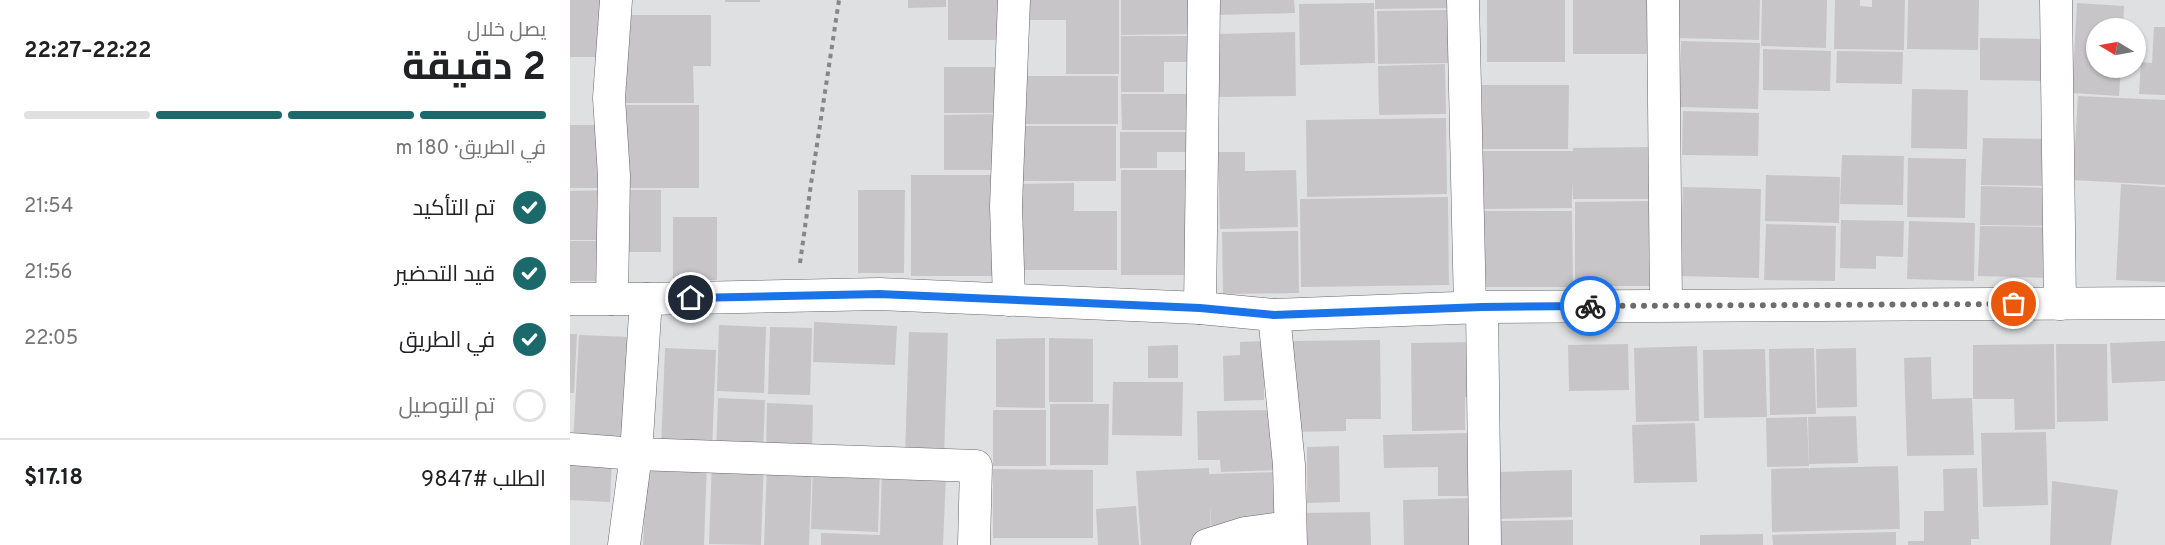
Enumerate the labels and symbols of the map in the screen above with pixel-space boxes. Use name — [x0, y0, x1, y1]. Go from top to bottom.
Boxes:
north arrow — [2086, 18, 2146, 78]
pin — [665, 272, 716, 323]
courier — [1560, 276, 1620, 336]
pin — [1988, 278, 2039, 329]

